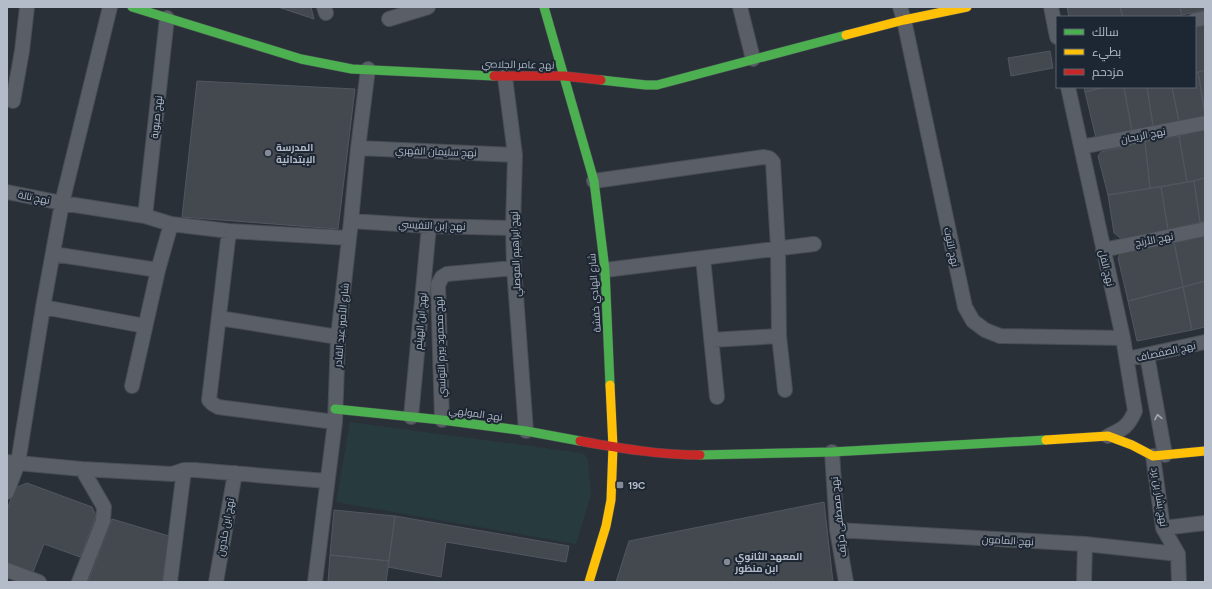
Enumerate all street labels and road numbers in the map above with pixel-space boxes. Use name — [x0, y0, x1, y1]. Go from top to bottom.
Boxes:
street label: نهج عامر الجلاصي — [481, 57, 555, 73]
street label: نهج صبوية — [148, 95, 165, 139]
street label: نهج الريحان — [1119, 125, 1167, 146]
street label: نهج سليمان الفهري — [395, 144, 477, 160]
street label: نهج تالة — [17, 188, 51, 207]
street label: نهج ابراهيم الموصلي — [508, 211, 524, 297]
street label: نهج إبن النفيسي — [398, 218, 466, 234]
street label: نهج التوت — [941, 226, 962, 268]
street label: نهج الأرنج — [1134, 229, 1174, 250]
street label: نهج الفل — [1096, 249, 1117, 288]
street label: شارع الهادي خفشة — [585, 253, 605, 333]
street label: شارع الأمير عبد القادر — [331, 282, 352, 369]
street label: نهج ابن الهيثم — [412, 292, 430, 350]
street label: نهج محمود بيرم التونسي — [432, 296, 450, 398]
street label: نهج الصفصاف — [1135, 339, 1197, 364]
street label: نهج المولهي — [448, 403, 504, 425]
street label: نهج بشار بن برد — [1148, 466, 1171, 528]
street label: نهج مصطفى خريّف — [828, 476, 849, 558]
street label: نهج ابن خلدون — [214, 497, 237, 557]
street label: نهج المامون — [982, 533, 1034, 548]

